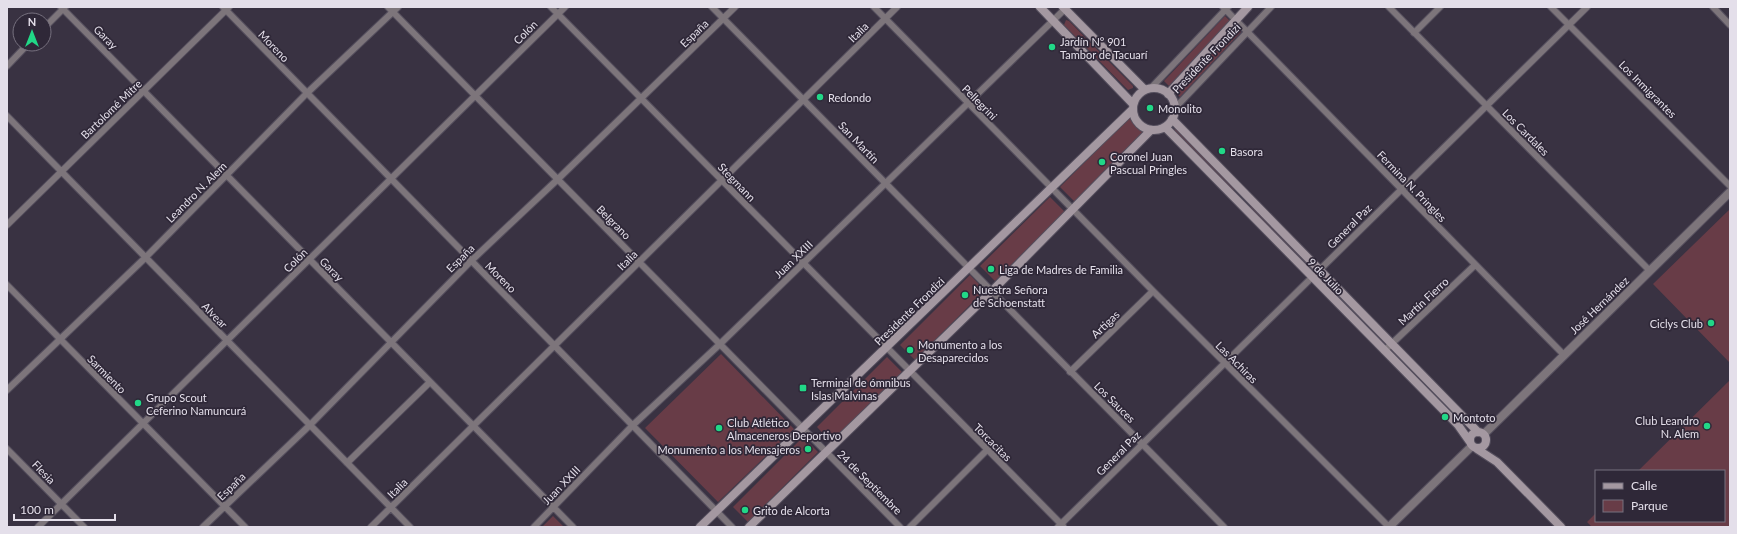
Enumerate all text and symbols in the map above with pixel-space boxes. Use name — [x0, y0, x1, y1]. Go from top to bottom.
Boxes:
north arrow — [12, 12, 52, 52]
text: N — [28, 15, 36, 28]
street label: España — [677, 16, 711, 50]
street label: Colón — [510, 17, 540, 47]
street label: Italia — [845, 19, 871, 45]
street label: Presidente Frondizi — [1169, 20, 1243, 96]
street label: Garay — [91, 22, 121, 52]
street label: Moreno — [256, 28, 292, 64]
place label: Jardín N° 901 Tambor de Tacuarí — [1060, 35, 1148, 61]
marker: Jardín N° 901 Tambor de Tacuarí — [1047, 42, 1057, 52]
street label: Los Inmigrantes — [1617, 58, 1679, 120]
street label: Bartolomé Mitre — [78, 77, 144, 141]
street label: Pellegrini — [960, 82, 1001, 123]
place label: Redondo — [828, 91, 871, 104]
marker: Redondo — [815, 92, 825, 102]
place label: Monolito — [1158, 102, 1202, 115]
marker: Monolito — [1145, 103, 1155, 113]
street label: Los Cardales — [1500, 106, 1552, 158]
street label: San Martín — [836, 119, 882, 165]
place label: Basora — [1230, 145, 1263, 158]
marker: Basora — [1217, 146, 1227, 156]
street label: Fermina N. Pringles — [1375, 148, 1449, 224]
place label: Coronel Juan Pascual Pringles — [1110, 150, 1187, 176]
marker: Coronel Juan Pascual Pringles — [1097, 157, 1107, 167]
street label: Leandro N. Alem — [163, 159, 229, 225]
street label: Stegmann — [716, 160, 758, 204]
street label: General Paz — [1324, 201, 1374, 251]
street label: Belgrano — [594, 202, 634, 242]
street label: Juan XXIII — [771, 237, 815, 281]
street label: España — [443, 241, 477, 275]
street label: Colón — [280, 245, 310, 275]
street label: Italia — [614, 247, 640, 273]
street label: Garay — [317, 254, 347, 284]
street label: 9 de Julio — [1305, 255, 1347, 297]
street label: Moreno — [483, 259, 519, 295]
place label: Liga de Madres de Familia — [999, 263, 1123, 276]
marker: Liga de Madres de Familia — [986, 264, 996, 274]
street label: Presidente Frondizi — [871, 274, 947, 348]
street label: Martín Fierro — [1395, 274, 1451, 328]
street label: José Hernández — [1567, 274, 1631, 336]
place label: Nuestra Señora de Schoenstatt — [973, 283, 1048, 309]
marker: Nuestra Señora de Schoenstatt — [960, 290, 970, 300]
street label: Alvear — [200, 299, 230, 331]
street label: Artigas — [1088, 307, 1122, 341]
place label: Ciclys Club — [1650, 317, 1703, 330]
marker: Ciclys Club — [1706, 318, 1716, 328]
place label: Monumento a los Desaparecidos — [918, 338, 1003, 364]
street label: Las Achiras — [1213, 338, 1261, 386]
marker: Monumento a los Desaparecidos — [905, 345, 915, 355]
street label: Sarmiento — [85, 352, 129, 396]
place label: Terminal de ómnibus Islas Malvinas — [811, 376, 911, 402]
street label: Los Sauces — [1092, 379, 1138, 425]
marker: Terminal de ómnibus Islas Malvinas — [798, 383, 808, 393]
place label: Grupo Scout Ceferino Namuncurá — [146, 391, 246, 417]
marker: Grupo Scout Ceferino Namuncurá — [133, 398, 143, 408]
place label: Montoto — [1453, 411, 1496, 424]
marker: Montoto — [1440, 412, 1450, 422]
place label: Club Leandro N. Alem — [1635, 414, 1699, 440]
place label: Club Atlético Almaceneros Deportivo — [727, 416, 841, 442]
street label: Torcacitas — [971, 420, 1015, 464]
marker: Club Leandro N. Alem — [1702, 421, 1712, 431]
marker: Club Atlético Almaceneros Deportivo — [714, 423, 724, 433]
street label: General Paz — [1093, 428, 1143, 478]
place label: Monumento a los Mensajeros — [657, 443, 800, 456]
marker: Monumento a los Mensajeros — [803, 444, 813, 454]
street label: 24 de Septiembre — [835, 447, 905, 517]
street label: Flesia — [30, 458, 58, 486]
street label: Juan XXIII — [539, 463, 583, 507]
street label: España — [214, 469, 248, 503]
legend — [1595, 470, 1725, 522]
street label: Italia — [384, 475, 410, 501]
text: Calle — [1631, 478, 1657, 493]
scale bar — [14, 496, 115, 522]
text: Parque — [1631, 498, 1668, 513]
text: 100 m — [20, 502, 54, 517]
place label: Grito de Alcorta — [753, 504, 830, 517]
marker: Grito de Alcorta — [740, 505, 750, 515]

